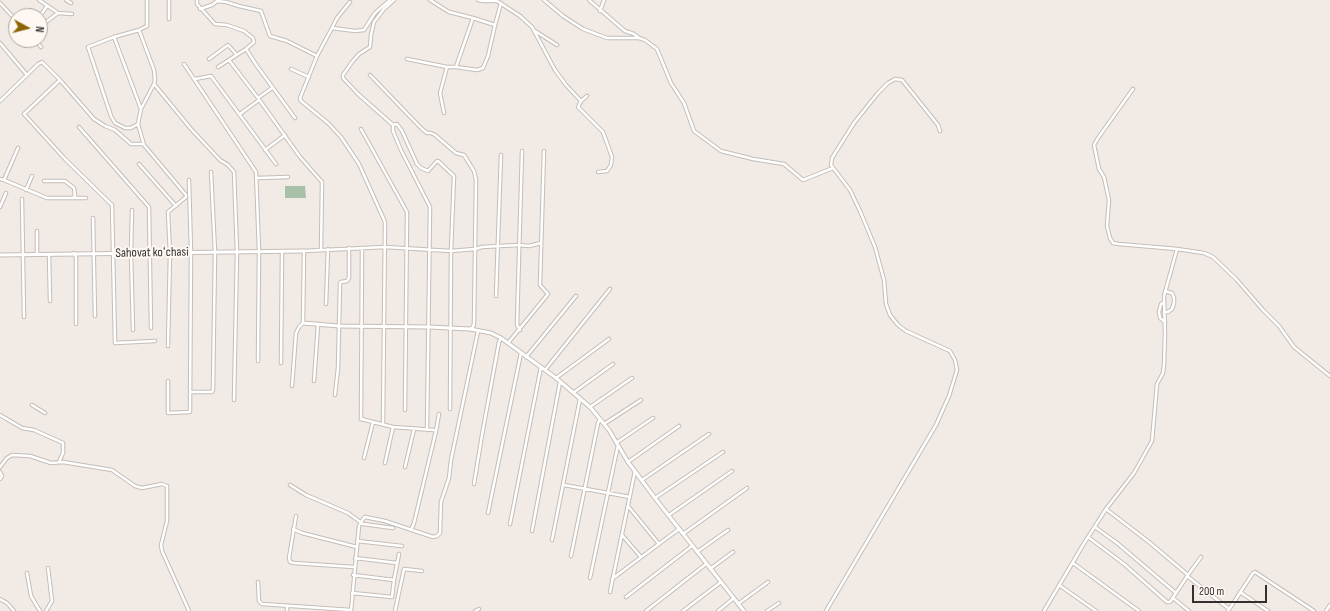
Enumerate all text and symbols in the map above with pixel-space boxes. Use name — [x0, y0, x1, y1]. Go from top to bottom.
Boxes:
north arrow — [8, 8, 48, 48]
text: N — [33, 26, 46, 33]
street label: Sahovat koʻchasi — [115, 245, 189, 261]
scale bar — [1194, 577, 1269, 603]
text: 200 m — [1199, 584, 1224, 599]

